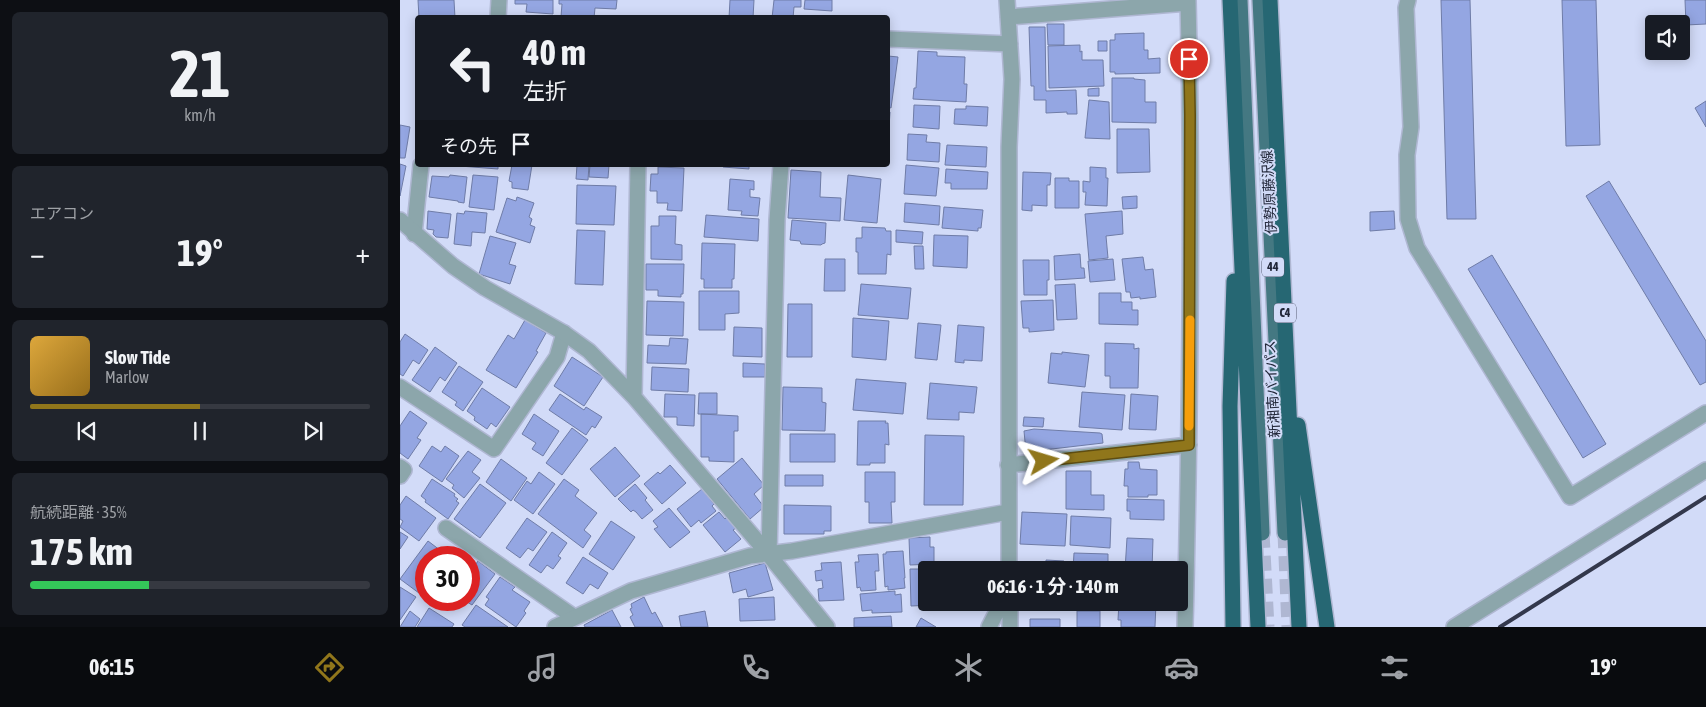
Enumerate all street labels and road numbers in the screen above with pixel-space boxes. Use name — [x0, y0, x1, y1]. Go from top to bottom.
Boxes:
street label: 伊勢原藤沢線 — [1259, 150, 1279, 234]
road number: 44 — [1262, 258, 1284, 276]
road number: C4 — [1274, 304, 1296, 322]
street label: 新湘南バイパス — [1261, 340, 1283, 438]

